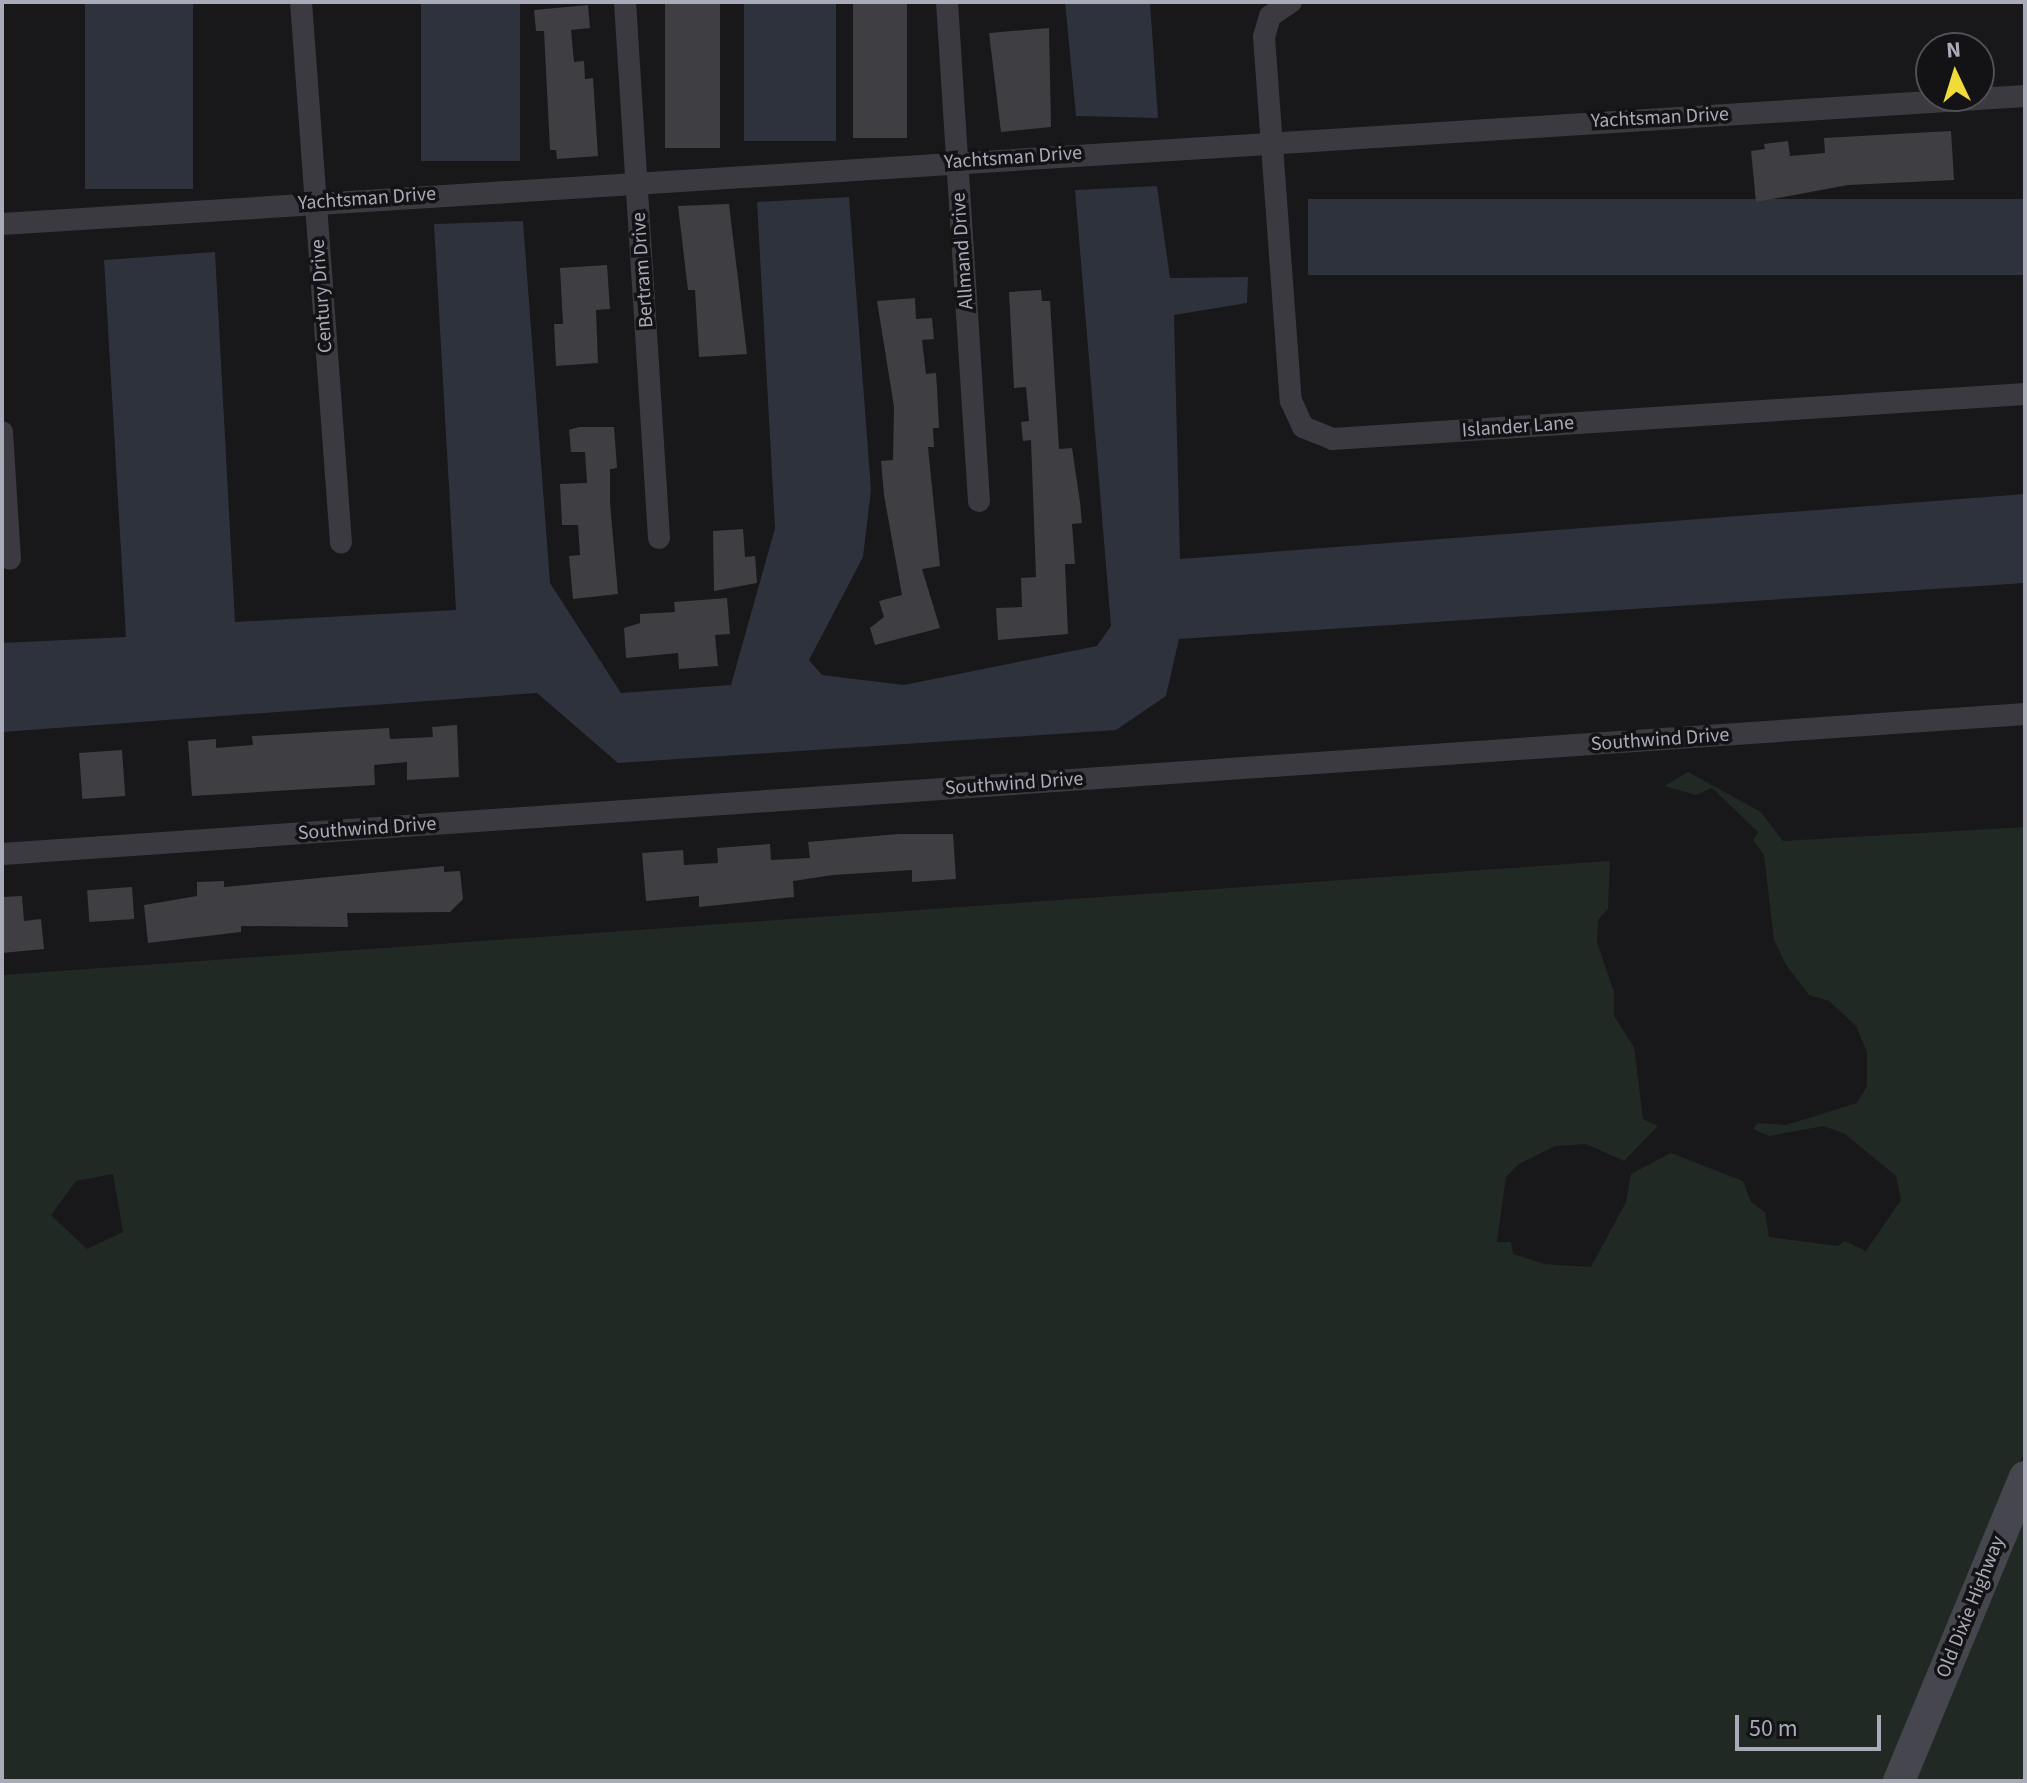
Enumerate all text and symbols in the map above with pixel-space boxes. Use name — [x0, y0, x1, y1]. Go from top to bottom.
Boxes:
north arrow — [1915, 32, 1995, 112]
text: N — [1945, 34, 1962, 67]
street label: Yachtsman Drive — [1590, 102, 1730, 134]
street label: Yachtsman Drive — [943, 141, 1083, 175]
street label: Yachtsman Drive — [297, 182, 437, 216]
street label: Allmand Drive — [947, 192, 979, 310]
street label: Bertram Drive — [627, 211, 659, 329]
street label: Century Drive — [306, 238, 338, 354]
street label: Islander Lane — [1461, 411, 1575, 443]
street label: Southwind Drive — [1590, 723, 1730, 757]
street label: Southwind Drive — [944, 767, 1084, 801]
street label: Southwind Drive — [297, 812, 437, 846]
street label: Old Dixie Highway — [1932, 1533, 2010, 1681]
scale bar — [1739, 1699, 1885, 1749]
text: 50 m — [1749, 1711, 1798, 1746]

